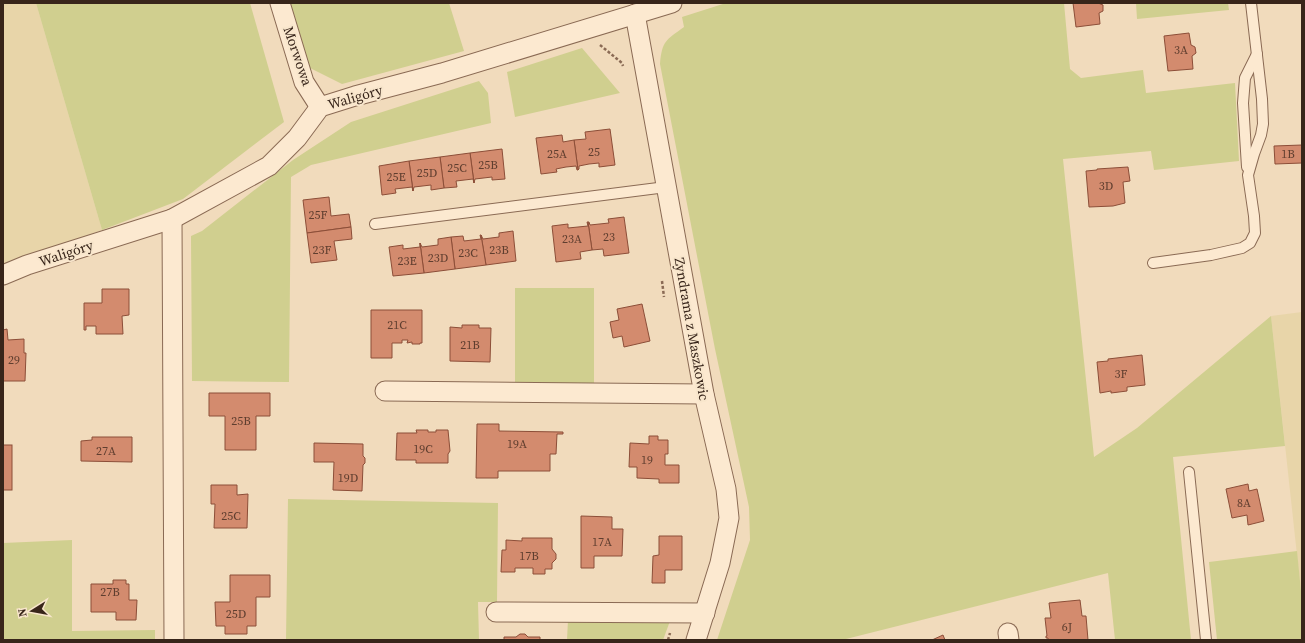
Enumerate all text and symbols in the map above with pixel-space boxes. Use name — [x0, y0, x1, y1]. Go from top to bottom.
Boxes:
street label: Morwowa — [278, 24, 318, 89]
house number: 3A — [1174, 42, 1188, 58]
street label: Waligóry — [325, 79, 385, 114]
house number: 25 — [588, 144, 600, 160]
house number: 25A — [547, 146, 567, 162]
house number: 1B — [1281, 146, 1295, 162]
house number: 25B — [478, 157, 498, 173]
house number: 25C — [447, 160, 467, 176]
house number: 25D — [417, 165, 437, 181]
house number: 25E — [386, 169, 406, 185]
house number: 3D — [1099, 178, 1113, 194]
house number: 25F — [309, 207, 328, 223]
house number: 23 — [603, 229, 615, 245]
house number: 23A — [562, 231, 582, 247]
street label: Waligóry — [36, 235, 96, 271]
house number: 23F — [313, 242, 332, 258]
house number: 23B — [489, 242, 509, 258]
house number: 23C — [458, 245, 478, 261]
house number: 23D — [428, 250, 448, 266]
house number: 23E — [397, 253, 417, 269]
street label: Zyndrama z Maszkowic — [670, 256, 714, 402]
house number: 21C — [387, 317, 407, 333]
house number: 21B — [460, 337, 480, 353]
house number: 29 — [8, 352, 20, 368]
house number: 3F — [1115, 366, 1128, 382]
house number: 25B — [231, 413, 251, 429]
house number: 19A — [507, 436, 527, 452]
house number: 19C — [413, 441, 433, 457]
house number: 27A — [96, 443, 116, 459]
house number: 19 — [641, 452, 653, 468]
house number: 19D — [338, 470, 358, 486]
house number: 8A — [1237, 495, 1251, 511]
house number: 25C — [221, 508, 241, 524]
house number: 17A — [592, 534, 612, 550]
house number: 17B — [519, 548, 539, 564]
house number: 27B — [100, 584, 120, 600]
north arrow — [12, 591, 52, 631]
house number: 25D — [226, 606, 246, 622]
text: N — [15, 607, 31, 618]
house number: 6J — [1062, 619, 1073, 635]

